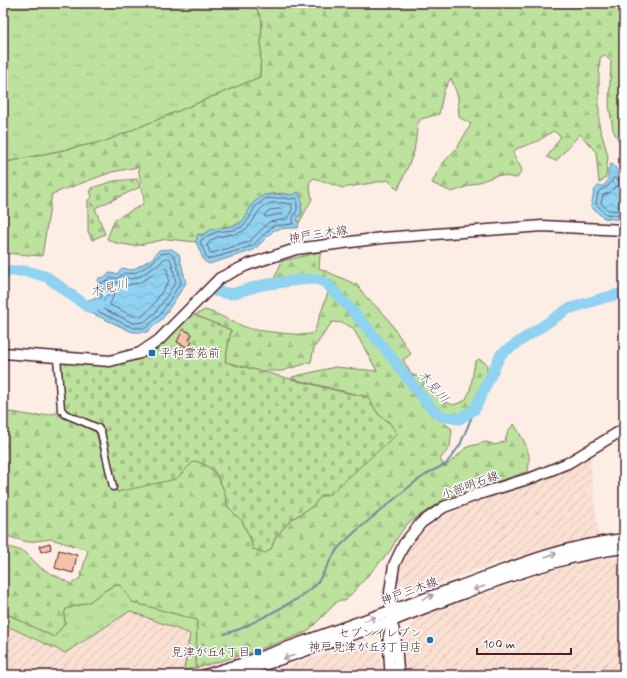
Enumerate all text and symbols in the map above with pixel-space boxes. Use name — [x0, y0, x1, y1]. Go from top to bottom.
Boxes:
street label: 神戸三木線 — [287, 222, 349, 248]
water label: 木見川 — [88, 276, 130, 301]
place label: 平和霊苑前 — [160, 346, 220, 362]
marker: 平和霊苑前 — [147, 348, 157, 358]
water label: 木見川 — [414, 367, 452, 407]
street label: 小部明石線 — [439, 468, 501, 504]
one-way arrow — [544, 551, 557, 558]
street label: 神戸三木線 — [378, 574, 440, 610]
one-way arrow — [473, 584, 485, 592]
one-way arrow — [422, 593, 434, 601]
one-way arrow — [364, 614, 376, 622]
place label: セブンイレブン 神戸見津が丘3丁目店 — [309, 626, 422, 656]
scale bar — [477, 630, 571, 656]
marker: セブンイレブン 神戸見津が丘3丁目店 — [425, 635, 435, 645]
text: 100 m — [483, 637, 515, 653]
place label: 見津が丘4丁目 — [171, 645, 250, 661]
marker: 見津が丘4丁目 — [253, 647, 263, 657]
one-way arrow — [283, 653, 295, 661]

